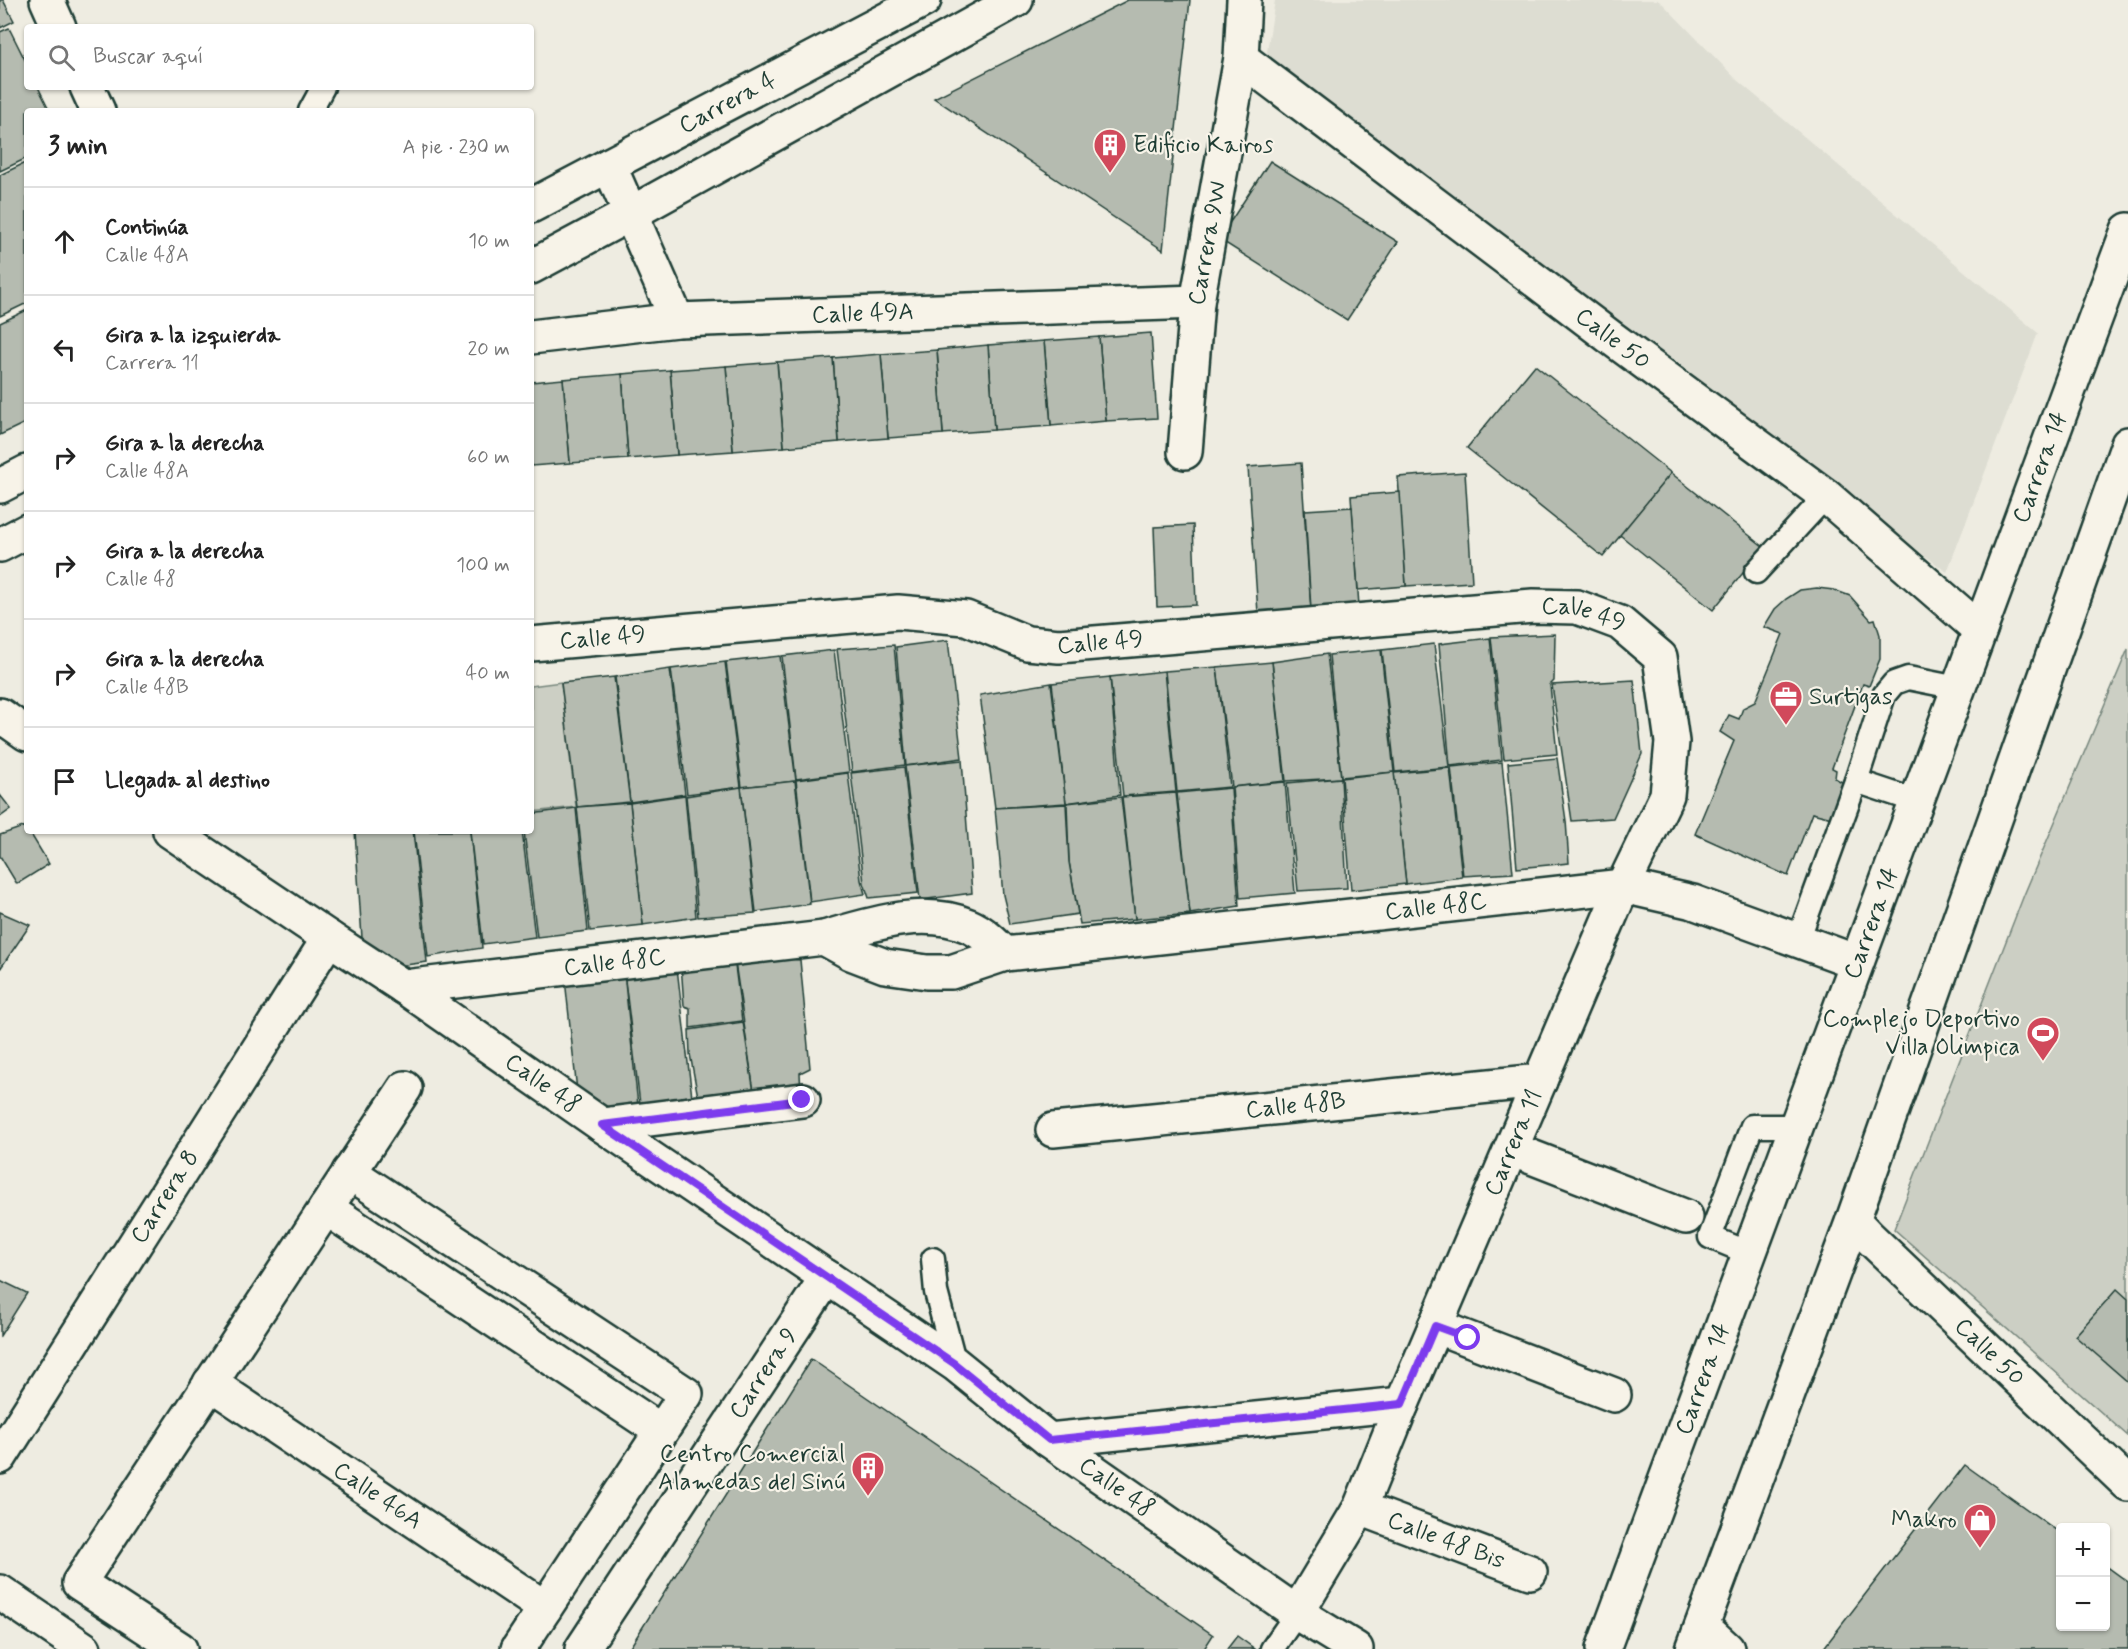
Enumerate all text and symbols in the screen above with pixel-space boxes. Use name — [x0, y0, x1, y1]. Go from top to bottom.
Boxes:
search box — [24, 24, 534, 90]
icon: search — [45, 41, 78, 74]
text: Buscar aquí — [93, 43, 204, 71]
street label: Carrera 4 — [674, 65, 782, 141]
building icon: Edificio Kairos — [1092, 127, 1128, 174]
text: 3 min — [48, 130, 108, 164]
place label: Edificio Kairos — [1133, 130, 1274, 161]
text: A pie · 230 m — [402, 134, 510, 161]
street label: Carrera 9W — [1181, 179, 1234, 308]
text: Continúa — [105, 214, 189, 242]
icon: ahead — [48, 225, 81, 258]
text: 10 m — [468, 228, 510, 255]
text: Calle 48A — [105, 242, 189, 269]
street label: Calle 49A — [811, 296, 914, 331]
street label: Calle 50 — [1569, 301, 1657, 377]
text: Gira a la izquierda — [105, 322, 280, 350]
icon: left — [48, 333, 81, 366]
text: 20 m — [467, 336, 510, 363]
text: Carrera 11 — [105, 350, 199, 377]
street label: Carrera 14 — [2005, 407, 2075, 528]
text: Gira a la derecha — [105, 430, 265, 458]
icon: right — [48, 441, 81, 474]
text: 60 m — [467, 444, 510, 471]
text: Calle 48A — [105, 458, 189, 485]
text: Gira a la derecha — [105, 538, 265, 566]
icon: right — [48, 549, 81, 582]
text: 100 m — [456, 552, 510, 579]
text: Calle 48 — [105, 566, 176, 593]
street label: Calle 49 — [1541, 591, 1630, 639]
street label: Calle 49 — [558, 619, 647, 657]
street label: Calle 49 — [1056, 623, 1144, 662]
text: Gira a la derecha — [105, 646, 265, 674]
icon: right — [48, 657, 81, 690]
text: 40 m — [466, 660, 510, 687]
text: Calle 48B — [105, 674, 189, 701]
office icon: Surtigas — [1768, 679, 1804, 726]
place label: Surtigas — [1809, 682, 1893, 713]
icon: arrive — [48, 765, 81, 798]
text: Llegada al destino — [105, 767, 270, 795]
street label: Carrera 14 — [1837, 863, 1906, 983]
street label: Calle 48C — [1383, 886, 1488, 928]
street label: Calle 48C — [562, 941, 667, 984]
place label: Complejo Deportivo Villa Olimpica — [1823, 1004, 2020, 1063]
sports icon: Complejo Deportivo Villa Olimpica — [2025, 1015, 2061, 1062]
street label: Calle 48 — [499, 1046, 586, 1121]
street label: Calle 48B — [1244, 1085, 1347, 1126]
street label: Carrera 11 — [1478, 1085, 1550, 1201]
route end — [788, 1086, 814, 1112]
street label: Carrera 8 — [124, 1144, 206, 1250]
street label: Calle 50 — [1948, 1311, 2032, 1393]
street label: Carrera 14 — [1668, 1319, 1738, 1439]
street label: Carrera 9 — [722, 1322, 805, 1425]
route start — [1454, 1324, 1480, 1350]
place label: Centro Comercial Alamedas del Sinú — [658, 1439, 845, 1498]
building icon: Centro Comercial Alamedas del Sinú — [850, 1450, 886, 1497]
street label: Calle 48 — [1073, 1450, 1160, 1524]
street label: Calle 46A — [327, 1455, 428, 1537]
shop icon: Makro — [1962, 1502, 1998, 1549]
street label: Calle 48 Bis — [1383, 1504, 1509, 1577]
place label: Makro — [1891, 1505, 1957, 1536]
map controls — [2056, 1523, 2110, 1631]
button: + — [2056, 1523, 2110, 1577]
button: − — [2056, 1577, 2110, 1631]

